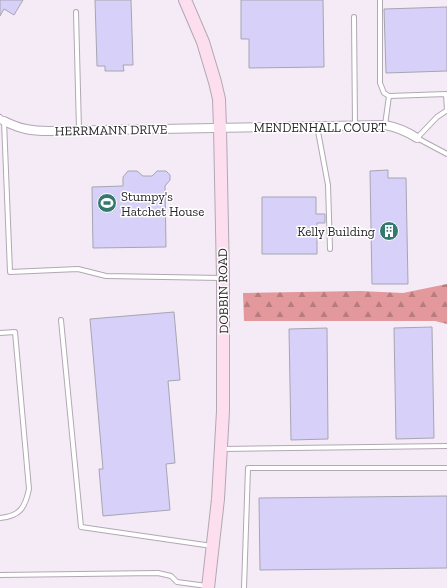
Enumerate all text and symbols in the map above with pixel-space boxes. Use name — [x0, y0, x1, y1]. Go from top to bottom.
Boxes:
street label: MENDENHALL COURT — [253, 120, 387, 135]
street label: HERRMANN DRIVE — [54, 122, 168, 138]
place label: Stumpy's Hatchet House — [121, 189, 204, 219]
sports icon: Stumpy's Hatchet House — [96, 192, 118, 214]
building icon: Kelly Building — [378, 220, 400, 242]
place label: Kelly Building — [297, 224, 375, 239]
street label: DOBBIN ROAD — [215, 248, 231, 334]

